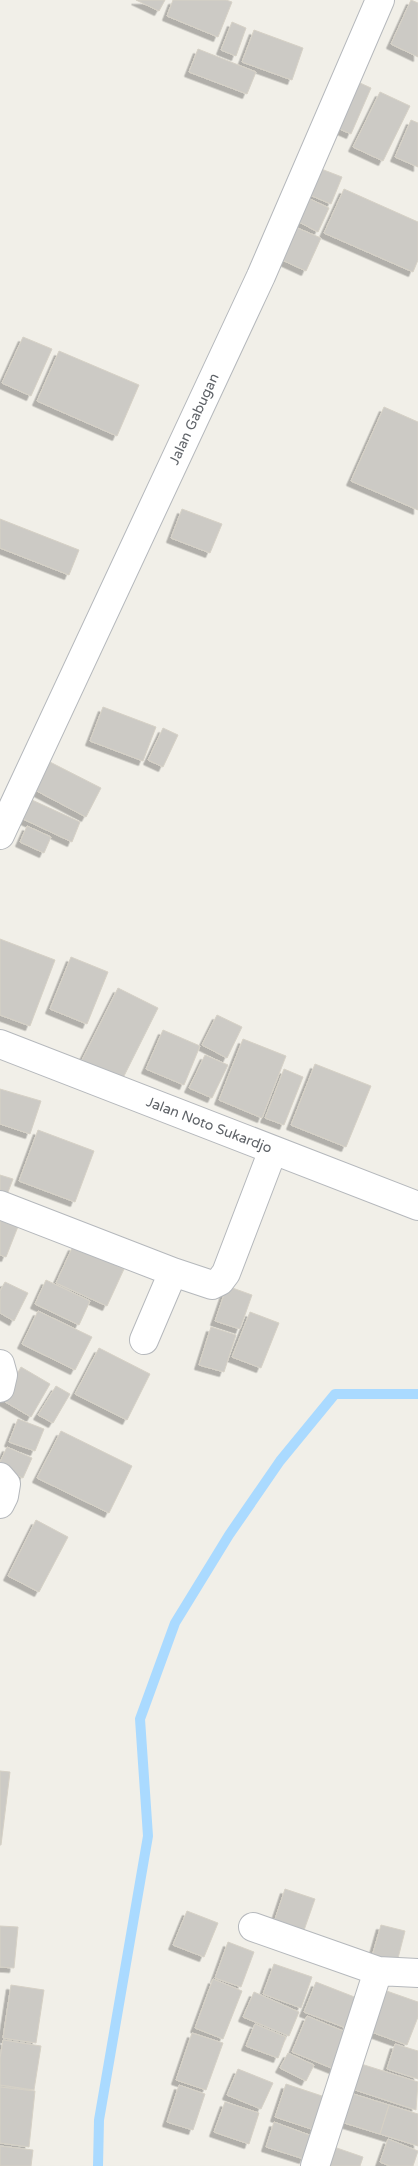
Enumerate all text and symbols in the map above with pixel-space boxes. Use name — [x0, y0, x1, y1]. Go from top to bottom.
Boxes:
street label: Jalan Gabugan — [165, 371, 223, 467]
street label: Jalan Noto Sukardjo — [144, 1093, 274, 1157]

